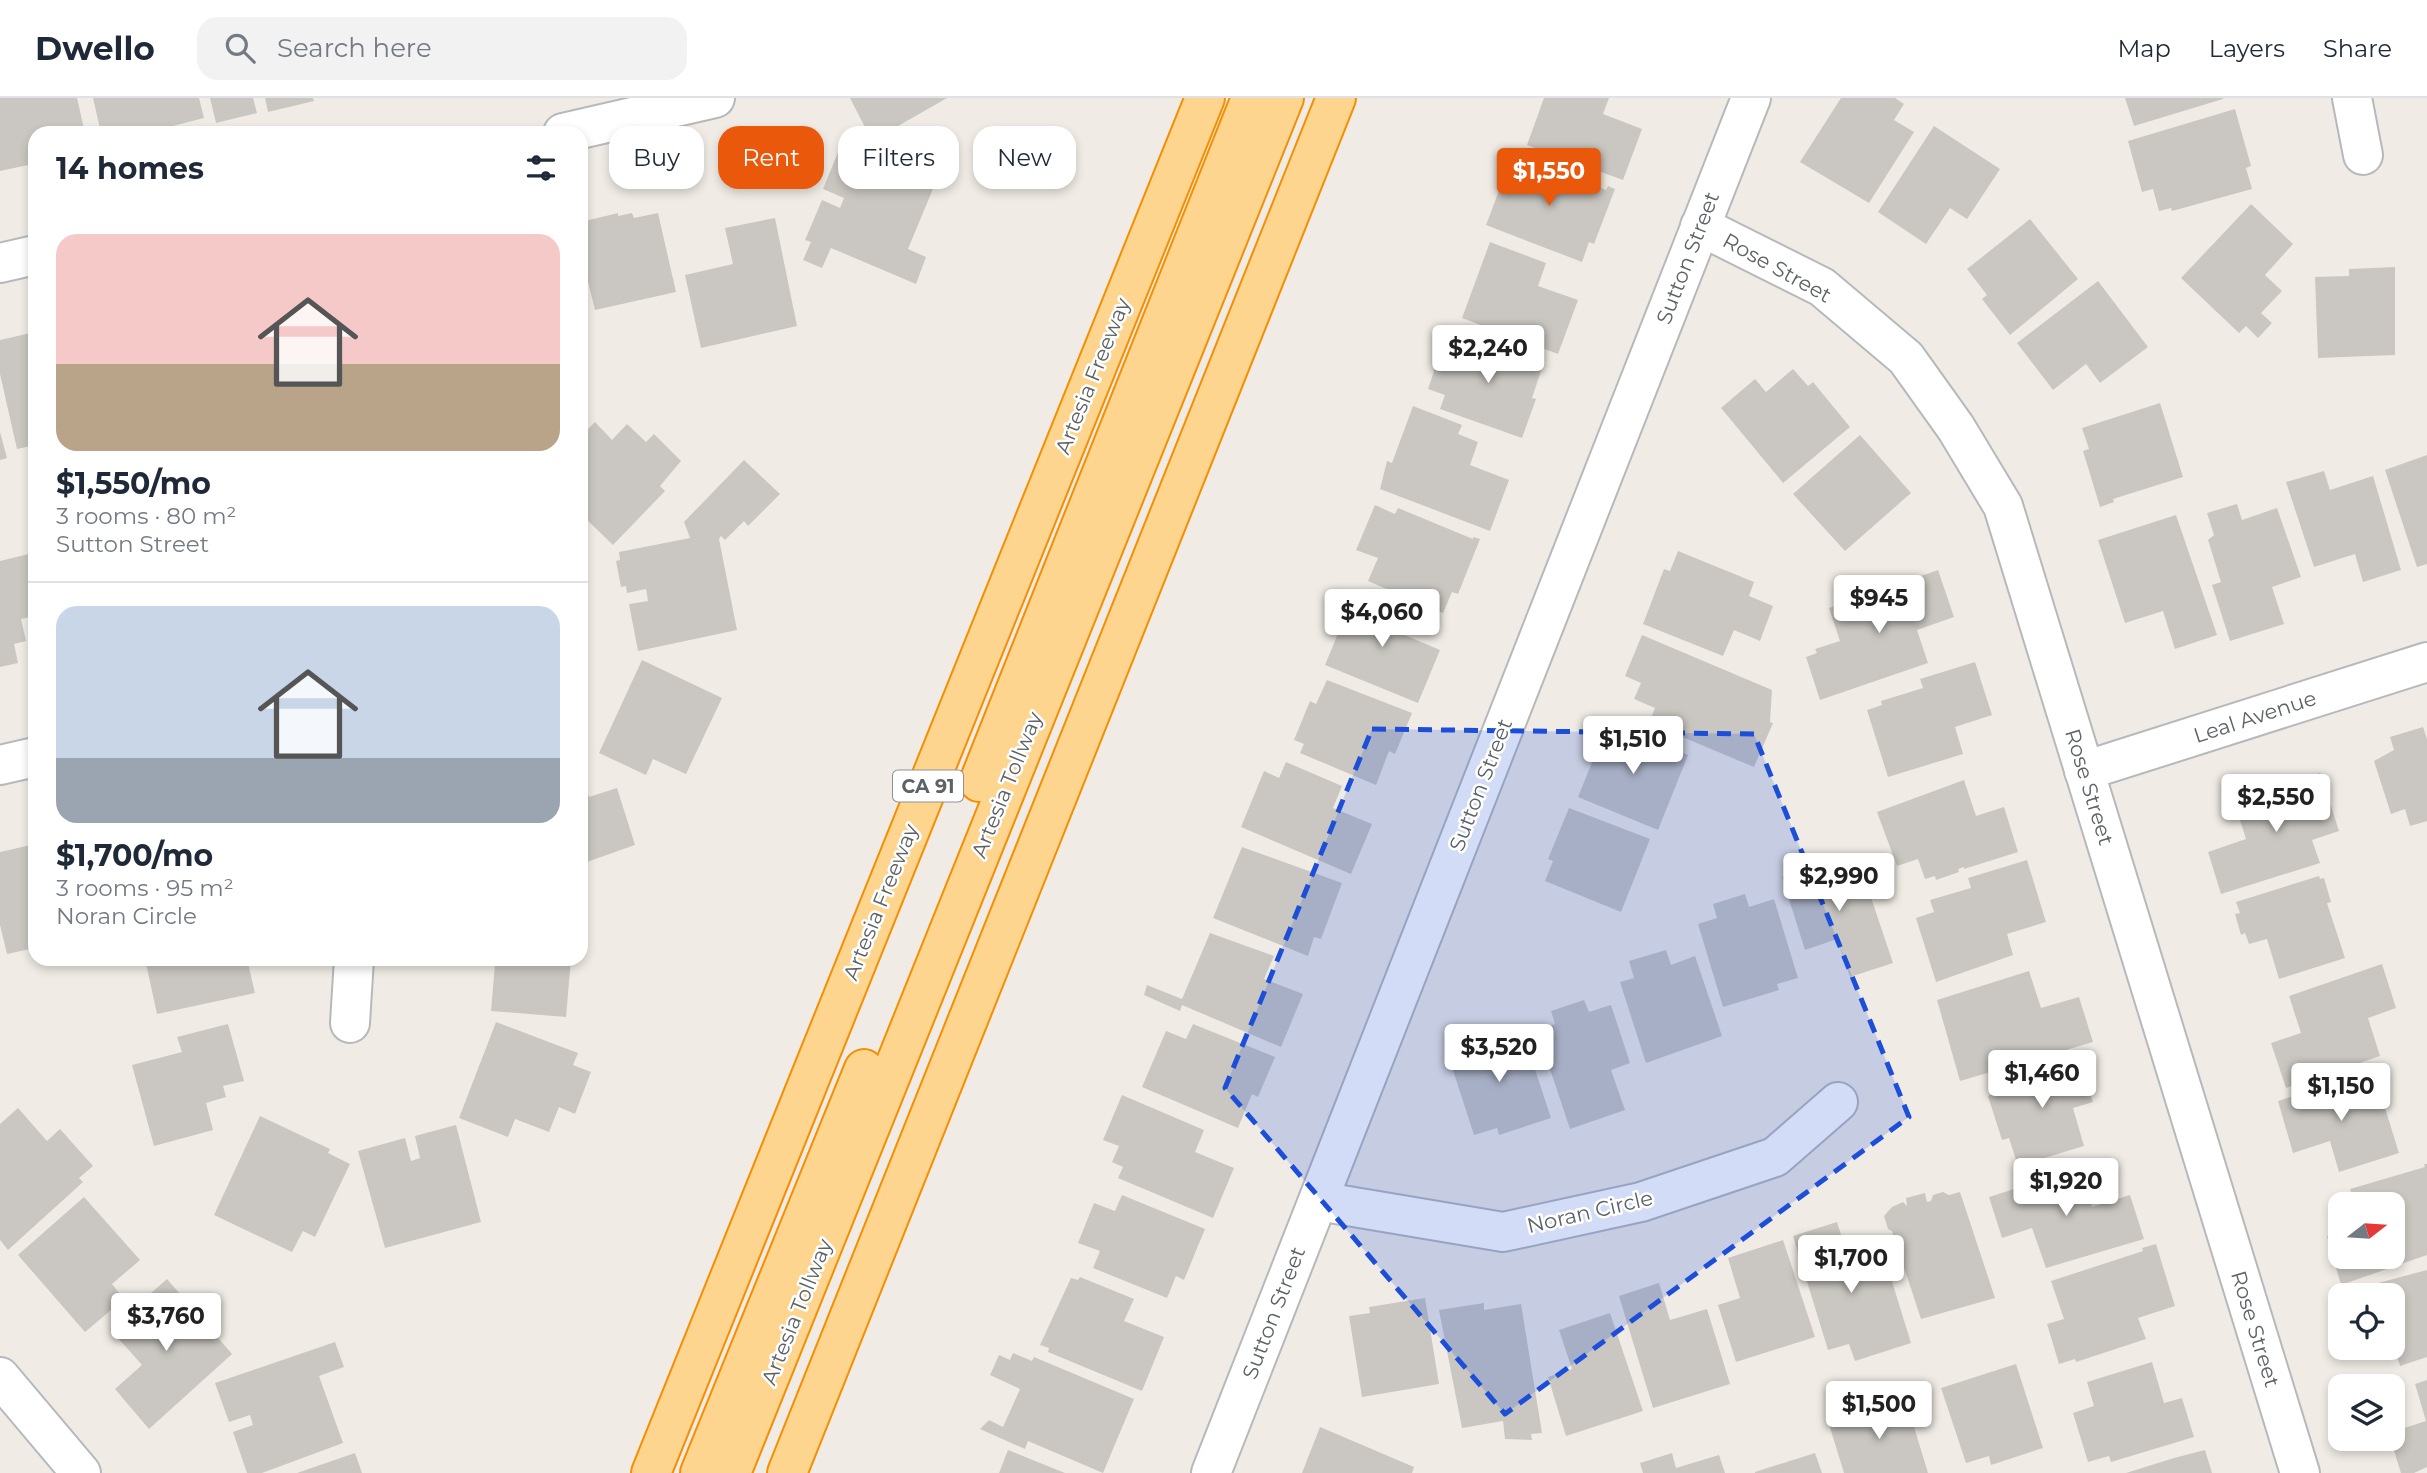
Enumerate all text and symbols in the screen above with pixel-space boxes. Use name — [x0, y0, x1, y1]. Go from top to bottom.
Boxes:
search box — [197, 17, 687, 80]
text: Dwello — [35, 28, 155, 68]
icon: search — [221, 29, 259, 67]
text: Search here — [277, 32, 432, 64]
text: Map — [2117, 34, 2171, 63]
text: Layers — [2209, 34, 2285, 63]
text: Share — [2323, 34, 2392, 63]
chip: Buy — [609, 126, 704, 189]
chip: Rent — [718, 126, 824, 189]
chip: Filters — [838, 126, 959, 189]
chip: New — [973, 126, 1076, 189]
pin: $1,550 — [1492, 148, 1606, 208]
icon: filters — [522, 149, 560, 187]
text: 14 homes — [56, 150, 204, 187]
text: $1,550 — [1513, 157, 1585, 185]
street label: Sutton Street — [1651, 188, 1724, 328]
street label: Rose Street — [1719, 227, 1836, 308]
icon: home — [245, 279, 371, 405]
street label: Artesia Freeway — [1050, 294, 1135, 458]
pin: $2,240 — [1431, 326, 1545, 385]
text: $2,240 — [1448, 334, 1528, 362]
text: $1,550/mo — [56, 465, 211, 502]
text: 3 rooms · 80 m² — [56, 502, 236, 530]
text: Sutton Street — [56, 530, 209, 558]
pin: $945 — [1838, 575, 1920, 635]
text: $945 — [1850, 584, 1908, 612]
pin: $4,060 — [1325, 589, 1439, 649]
text: $4,060 — [1341, 598, 1423, 626]
icon: home — [245, 651, 371, 777]
street label: Leal Avenue — [2190, 685, 2319, 748]
street label: Artesia Tollway — [966, 708, 1047, 861]
street label: Sutton Street — [1444, 715, 1517, 855]
pin: $1,510 — [1576, 716, 1690, 776]
text: $1,510 — [1599, 725, 1667, 753]
street label: Rose Street — [2060, 726, 2119, 848]
road number: CA 91 — [893, 771, 963, 802]
pin: $2,550 — [2219, 774, 2333, 834]
text: $2,550 — [2237, 783, 2315, 811]
street label: Artesia Freeway — [838, 820, 923, 984]
text: $1,700/mo — [56, 837, 213, 874]
pin: $2,990 — [1782, 854, 1896, 913]
text: $2,990 — [1799, 862, 1879, 890]
text: 3 rooms · 95 m² — [56, 874, 234, 902]
text: Noran Circle — [56, 902, 197, 930]
pin: $3,520 — [1442, 1024, 1556, 1084]
text: $3,520 — [1461, 1033, 1538, 1061]
pin: $1,460 — [1985, 1051, 2099, 1110]
text: $1,460 — [2004, 1059, 2080, 1087]
pin: $1,150 — [2284, 1063, 2398, 1123]
text: $1,150 — [2307, 1072, 2375, 1100]
pin: $1,920 — [2009, 1158, 2123, 1218]
text: $1,920 — [2029, 1167, 2103, 1195]
street label: Noran Circle — [1524, 1185, 1655, 1238]
north arrow — [2328, 1192, 2404, 1269]
map controls — [2328, 1192, 2405, 1451]
street label: Artesia Tollway — [756, 1235, 837, 1388]
pin: $1,700 — [1794, 1236, 1908, 1295]
street label: Sutton Street — [1237, 1243, 1310, 1383]
text: $1,700 — [1814, 1244, 1888, 1272]
street label: Rose Street — [2226, 1268, 2285, 1390]
button: locate — [2328, 1283, 2405, 1360]
pin: $3,760 — [109, 1294, 223, 1353]
text: $3,760 — [127, 1302, 205, 1330]
button: layers — [2328, 1374, 2405, 1451]
pin: $1,500 — [1822, 1382, 1936, 1441]
text: $1,500 — [1842, 1390, 1916, 1418]

